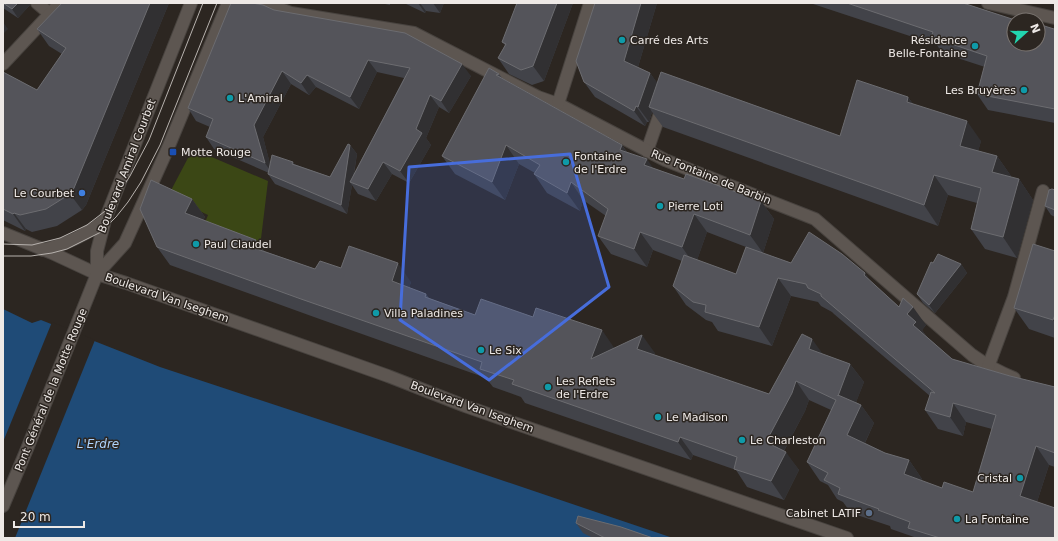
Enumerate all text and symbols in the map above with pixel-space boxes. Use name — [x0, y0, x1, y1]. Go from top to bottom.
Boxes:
north arrow — [1006, 12, 1046, 52]
text: N — [1027, 22, 1043, 35]
place label: Carré des Arts — [630, 34, 709, 47]
place label: Résidence Belle-Fontaine — [888, 34, 967, 60]
marker: Carré des Arts — [617, 35, 627, 45]
marker: Résidence Belle-Fontaine — [970, 41, 980, 51]
place label: Les Bruyères — [945, 84, 1016, 97]
marker: Les Bruyères — [1019, 85, 1029, 95]
place label: L'Amiral — [238, 92, 283, 105]
marker: L'Amiral — [225, 93, 235, 103]
street label: Boulevard Amiral Courbet — [95, 97, 159, 235]
place label: Motte Rouge — [181, 146, 251, 159]
marker: Motte Rouge — [168, 147, 178, 157]
street label: Rue Fontaine de Barbin — [649, 147, 773, 207]
place label: Fontaine de l'Erdre — [574, 150, 627, 176]
marker: Fontaine de l'Erdre — [561, 157, 571, 167]
place label: Le Courbet — [14, 187, 75, 200]
marker: Le Courbet — [77, 188, 87, 198]
place label: Pierre Loti — [668, 200, 723, 213]
marker: Pierre Loti — [655, 201, 665, 211]
place label: Paul Claudel — [204, 238, 272, 251]
marker: Paul Claudel — [191, 239, 201, 249]
street label: Boulevard Van Iseghem — [103, 271, 231, 325]
street label: Pont Général de la Motte Rouge — [12, 306, 90, 473]
place label: Villa Paladines — [384, 307, 463, 320]
marker: Villa Paladines — [371, 308, 381, 318]
place label: Le Six — [489, 344, 522, 357]
marker: Le Six — [476, 345, 486, 355]
place label: Les Reflets de l'Erdre — [556, 375, 616, 401]
street label: Boulevard Van Iseghem — [409, 379, 535, 435]
marker: Les Reflets de l'Erdre — [543, 382, 553, 392]
place label: Le Madison — [666, 411, 728, 424]
marker: Le Madison — [653, 412, 663, 422]
place label: Le Charleston — [750, 434, 826, 447]
marker: Le Charleston — [737, 435, 747, 445]
water label: L'Erdre — [77, 437, 119, 451]
place label: Cristal — [977, 472, 1012, 485]
marker: Cristal — [1015, 473, 1025, 483]
scale bar — [14, 503, 84, 529]
place label: Cabinet LATIF — [786, 507, 861, 520]
marker: Cabinet LATIF — [864, 508, 874, 518]
text: 20 m — [20, 510, 51, 524]
place label: La Fontaine — [965, 513, 1029, 526]
marker: La Fontaine — [952, 514, 962, 524]

